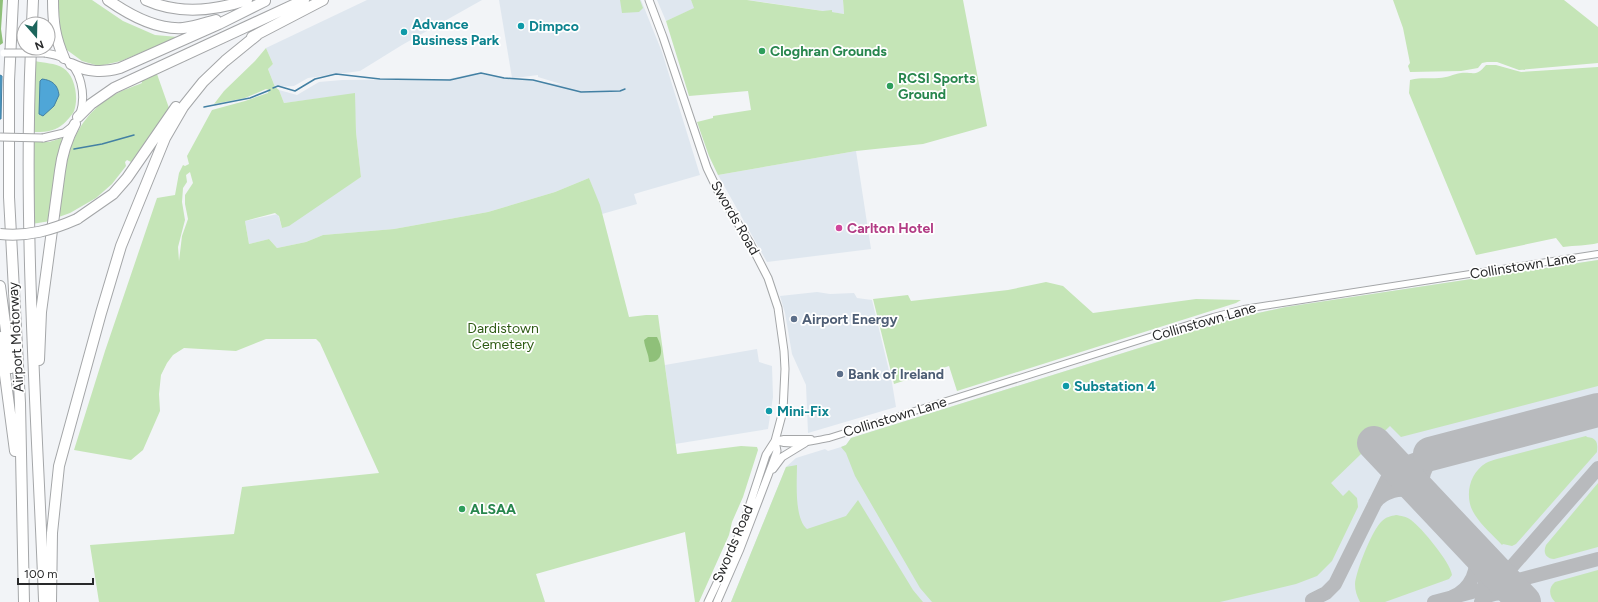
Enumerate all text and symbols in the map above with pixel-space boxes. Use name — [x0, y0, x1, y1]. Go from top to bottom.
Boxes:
north arrow — [16, 16, 56, 56]
place label: Advance Business Park — [412, 16, 500, 49]
place label: Dimpco — [529, 18, 579, 35]
marker: Dimpco — [516, 21, 526, 31]
marker: Advance Business Park — [399, 27, 409, 37]
text: N — [33, 37, 45, 52]
place label: Cloghran Grounds — [770, 43, 887, 60]
marker: Cloghran Grounds — [757, 46, 767, 56]
place label: RCSI Sports Ground — [898, 70, 976, 103]
marker: RCSI Sports Ground — [885, 81, 895, 91]
street label: Swords Road — [707, 178, 763, 258]
place label: Carlton Hotel — [847, 220, 934, 237]
marker: Carlton Hotel — [834, 223, 844, 233]
street label: Collinstown Lane — [1469, 249, 1578, 283]
street label: Airport Motorway — [5, 281, 27, 393]
street label: Collinstown Lane — [1150, 299, 1258, 345]
place label: Airport Energy — [802, 311, 898, 328]
marker: Airport Energy — [789, 314, 799, 324]
park label: Dardistown Cemetery — [467, 320, 539, 353]
place label: Bank of Ireland — [848, 366, 944, 383]
marker: Bank of Ireland — [835, 369, 845, 379]
place label: Substation 4 — [1074, 378, 1156, 395]
marker: Substation 4 — [1061, 381, 1071, 391]
street label: Collinstown Lane — [841, 393, 949, 441]
place label: Mini-Fix — [777, 403, 829, 420]
marker: Mini-Fix — [764, 406, 774, 416]
place label: ALSAA — [470, 501, 516, 518]
street label: Swords Road — [709, 503, 757, 585]
marker: ALSAA — [457, 504, 467, 514]
scale bar — [18, 560, 93, 586]
text: 100 m — [24, 567, 58, 581]

